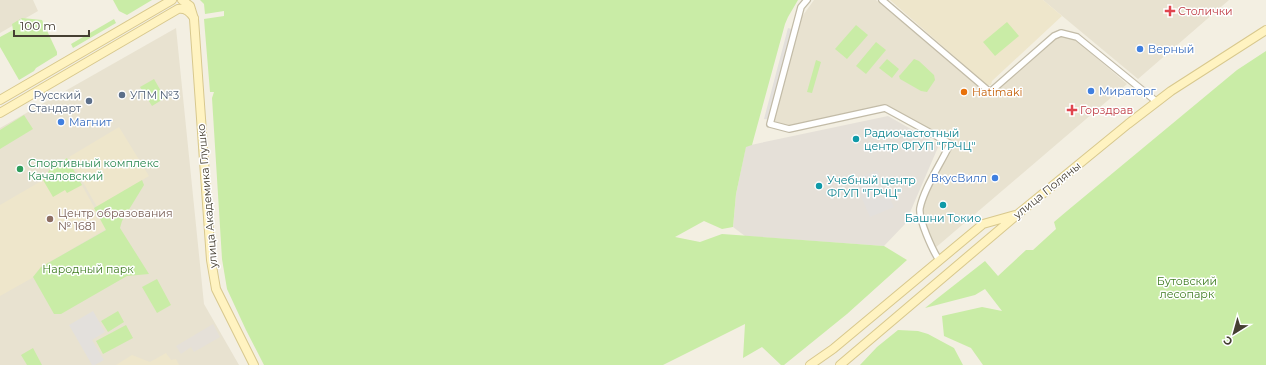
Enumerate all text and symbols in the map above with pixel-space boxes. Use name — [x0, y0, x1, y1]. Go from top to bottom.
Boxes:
place label: Столички — [1178, 4, 1233, 18]
marker: Столички — [1165, 6, 1175, 16]
scale bar — [14, 12, 89, 38]
text: 100 m — [20, 18, 56, 33]
place label: Верный — [1148, 42, 1194, 56]
marker: Верный — [1135, 44, 1145, 54]
place label: Мираторг — [1099, 84, 1157, 98]
place label: Hatimaki — [972, 85, 1023, 99]
marker: Мираторг — [1086, 86, 1096, 96]
marker: Hatimaki — [959, 87, 969, 97]
place label: Русский Стандарт — [28, 88, 82, 115]
place label: УПМ №3 — [130, 88, 179, 102]
marker: УПМ №3 — [117, 90, 127, 100]
marker: Русский Стандарт — [84, 96, 94, 106]
place label: Горздрав — [1080, 103, 1133, 117]
marker: Горздрав — [1067, 105, 1077, 115]
place label: Магнит — [69, 115, 112, 129]
marker: Магнит — [56, 117, 66, 127]
street label: улица Академика Глушко — [194, 123, 220, 270]
place label: Радиочастотный центр ФГУП "ГРЧЦ" — [864, 126, 976, 153]
marker: Радиочастотный центр ФГУП "ГРЧЦ" — [851, 134, 861, 144]
place label: Спортивный комплекс Качаловский — [28, 156, 159, 183]
street label: улица Поляны — [1010, 158, 1084, 222]
marker: Спортивный комплекс Качаловский — [15, 164, 25, 174]
place label: ВкусВилл — [931, 171, 987, 185]
place label: Учебный центр ФГУП "ГРЧЦ" — [827, 173, 916, 200]
marker: ВкусВилл — [990, 173, 1000, 183]
marker: Учебный центр ФГУП "ГРЧЦ" — [814, 181, 824, 191]
marker: Башни Токио — [938, 200, 948, 210]
place label: Центр образования № 1681 — [58, 206, 173, 233]
place label: Башни Токио — [905, 211, 981, 225]
marker: Центр образования № 1681 — [45, 214, 55, 224]
park label: Народный парк — [42, 262, 134, 276]
park label: Бутовский лесопарк — [1157, 274, 1217, 301]
north arrow — [1214, 313, 1254, 353]
text: С — [1221, 333, 1235, 349]

